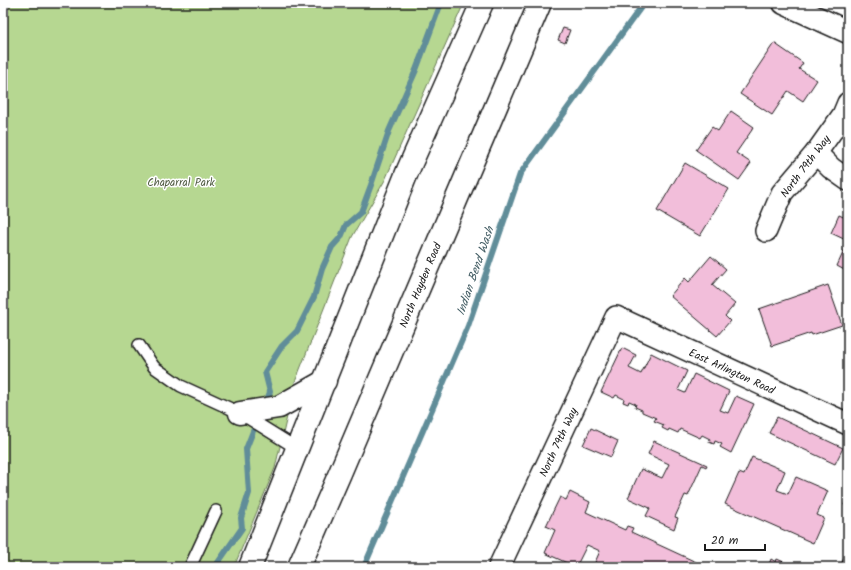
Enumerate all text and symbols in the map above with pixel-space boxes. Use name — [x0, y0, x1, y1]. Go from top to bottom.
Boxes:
street label: North 79th Way — [776, 131, 836, 202]
park label: Chaparral Park — [147, 174, 216, 192]
water label: Indian Bend Wash — [451, 223, 500, 318]
street label: North Hayden Road — [395, 239, 447, 331]
street label: East Arlington Road — [686, 344, 778, 400]
street label: North 79th Way — [535, 404, 583, 480]
scale bar — [705, 526, 765, 552]
text: 20 m — [711, 531, 739, 550]

